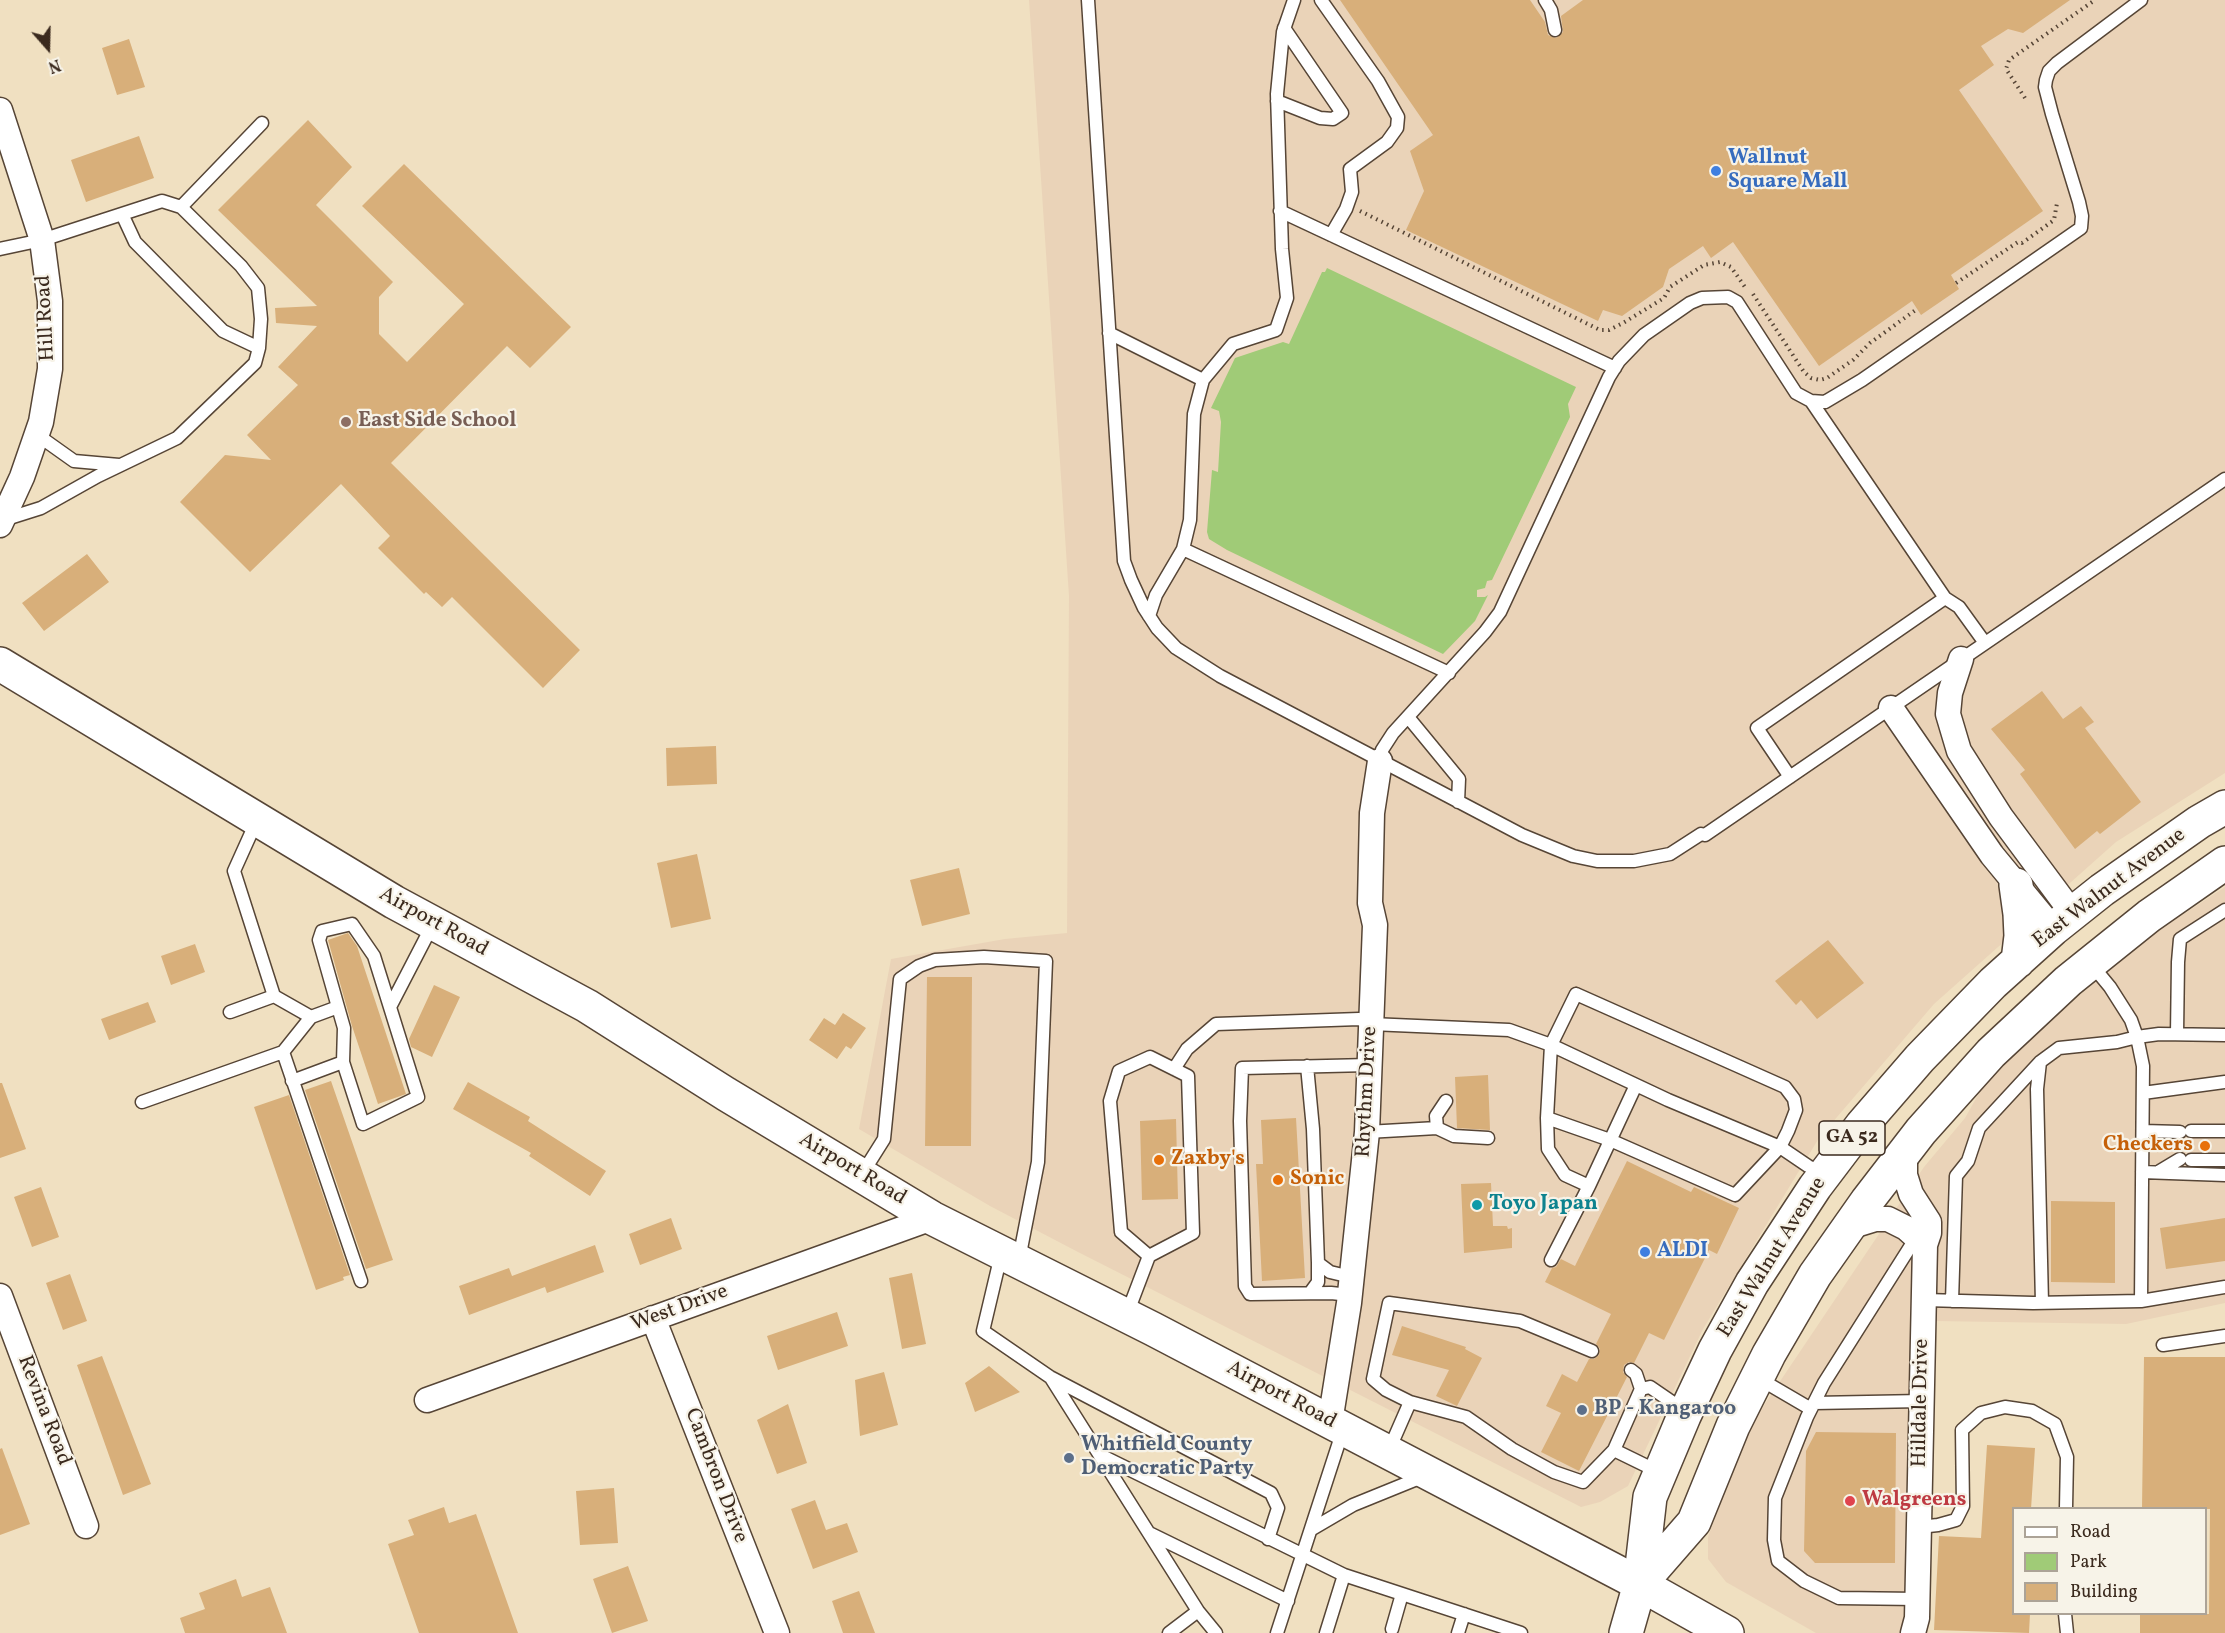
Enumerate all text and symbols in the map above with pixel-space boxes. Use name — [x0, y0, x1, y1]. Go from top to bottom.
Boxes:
north arrow — [18, 18, 78, 78]
text: N — [45, 53, 63, 77]
place label: Wallnut Square Mall — [1728, 146, 1848, 196]
marker: Wallnut Square Mall — [1709, 164, 1723, 178]
street label: Hill Road — [32, 274, 62, 362]
place label: East Side School — [358, 409, 516, 435]
marker: East Side School — [339, 415, 353, 429]
street label: East Walnut Avenue — [2029, 823, 2191, 955]
street label: Airport Road — [374, 883, 492, 963]
street label: Rhythm Drive — [1352, 1026, 1384, 1158]
road number: GA 52 — [1819, 1121, 1885, 1155]
street label: Airport Road — [794, 1128, 910, 1212]
place label: Checkers — [2103, 1133, 2193, 1159]
marker: Checkers — [2198, 1139, 2212, 1153]
place label: Zaxby's — [1171, 1147, 1245, 1173]
marker: Zaxby's — [1152, 1153, 1166, 1167]
place label: Sonic — [1290, 1167, 1344, 1193]
marker: Sonic — [1271, 1173, 1285, 1187]
street label: East Walnut Avenue — [1713, 1173, 1833, 1343]
place label: Toyo Japan — [1489, 1192, 1598, 1218]
marker: Toyo Japan — [1470, 1198, 1484, 1212]
place label: ALDI — [1657, 1239, 1708, 1265]
marker: ALDI — [1638, 1245, 1652, 1259]
street label: West Drive — [628, 1280, 732, 1338]
street label: Hilldale Drive — [1908, 1338, 1936, 1468]
street label: Revina Road — [11, 1352, 75, 1470]
street label: Airport Road — [1222, 1356, 1340, 1436]
place label: BP - Kangaroo — [1594, 1397, 1736, 1423]
marker: BP - Kangaroo — [1575, 1403, 1589, 1417]
street label: Cambron Drive — [678, 1405, 752, 1547]
place label: Whitfield County Democratic Party — [1081, 1433, 1254, 1483]
marker: Whitfield County Democratic Party — [1062, 1451, 1076, 1465]
place label: Walgreens — [1862, 1488, 1966, 1514]
marker: Walgreens — [1843, 1494, 1857, 1508]
legend — [2012, 1507, 2207, 1615]
text: Road — [2070, 1520, 2111, 1545]
text: Park — [2070, 1550, 2107, 1575]
text: Building — [2070, 1580, 2138, 1605]

